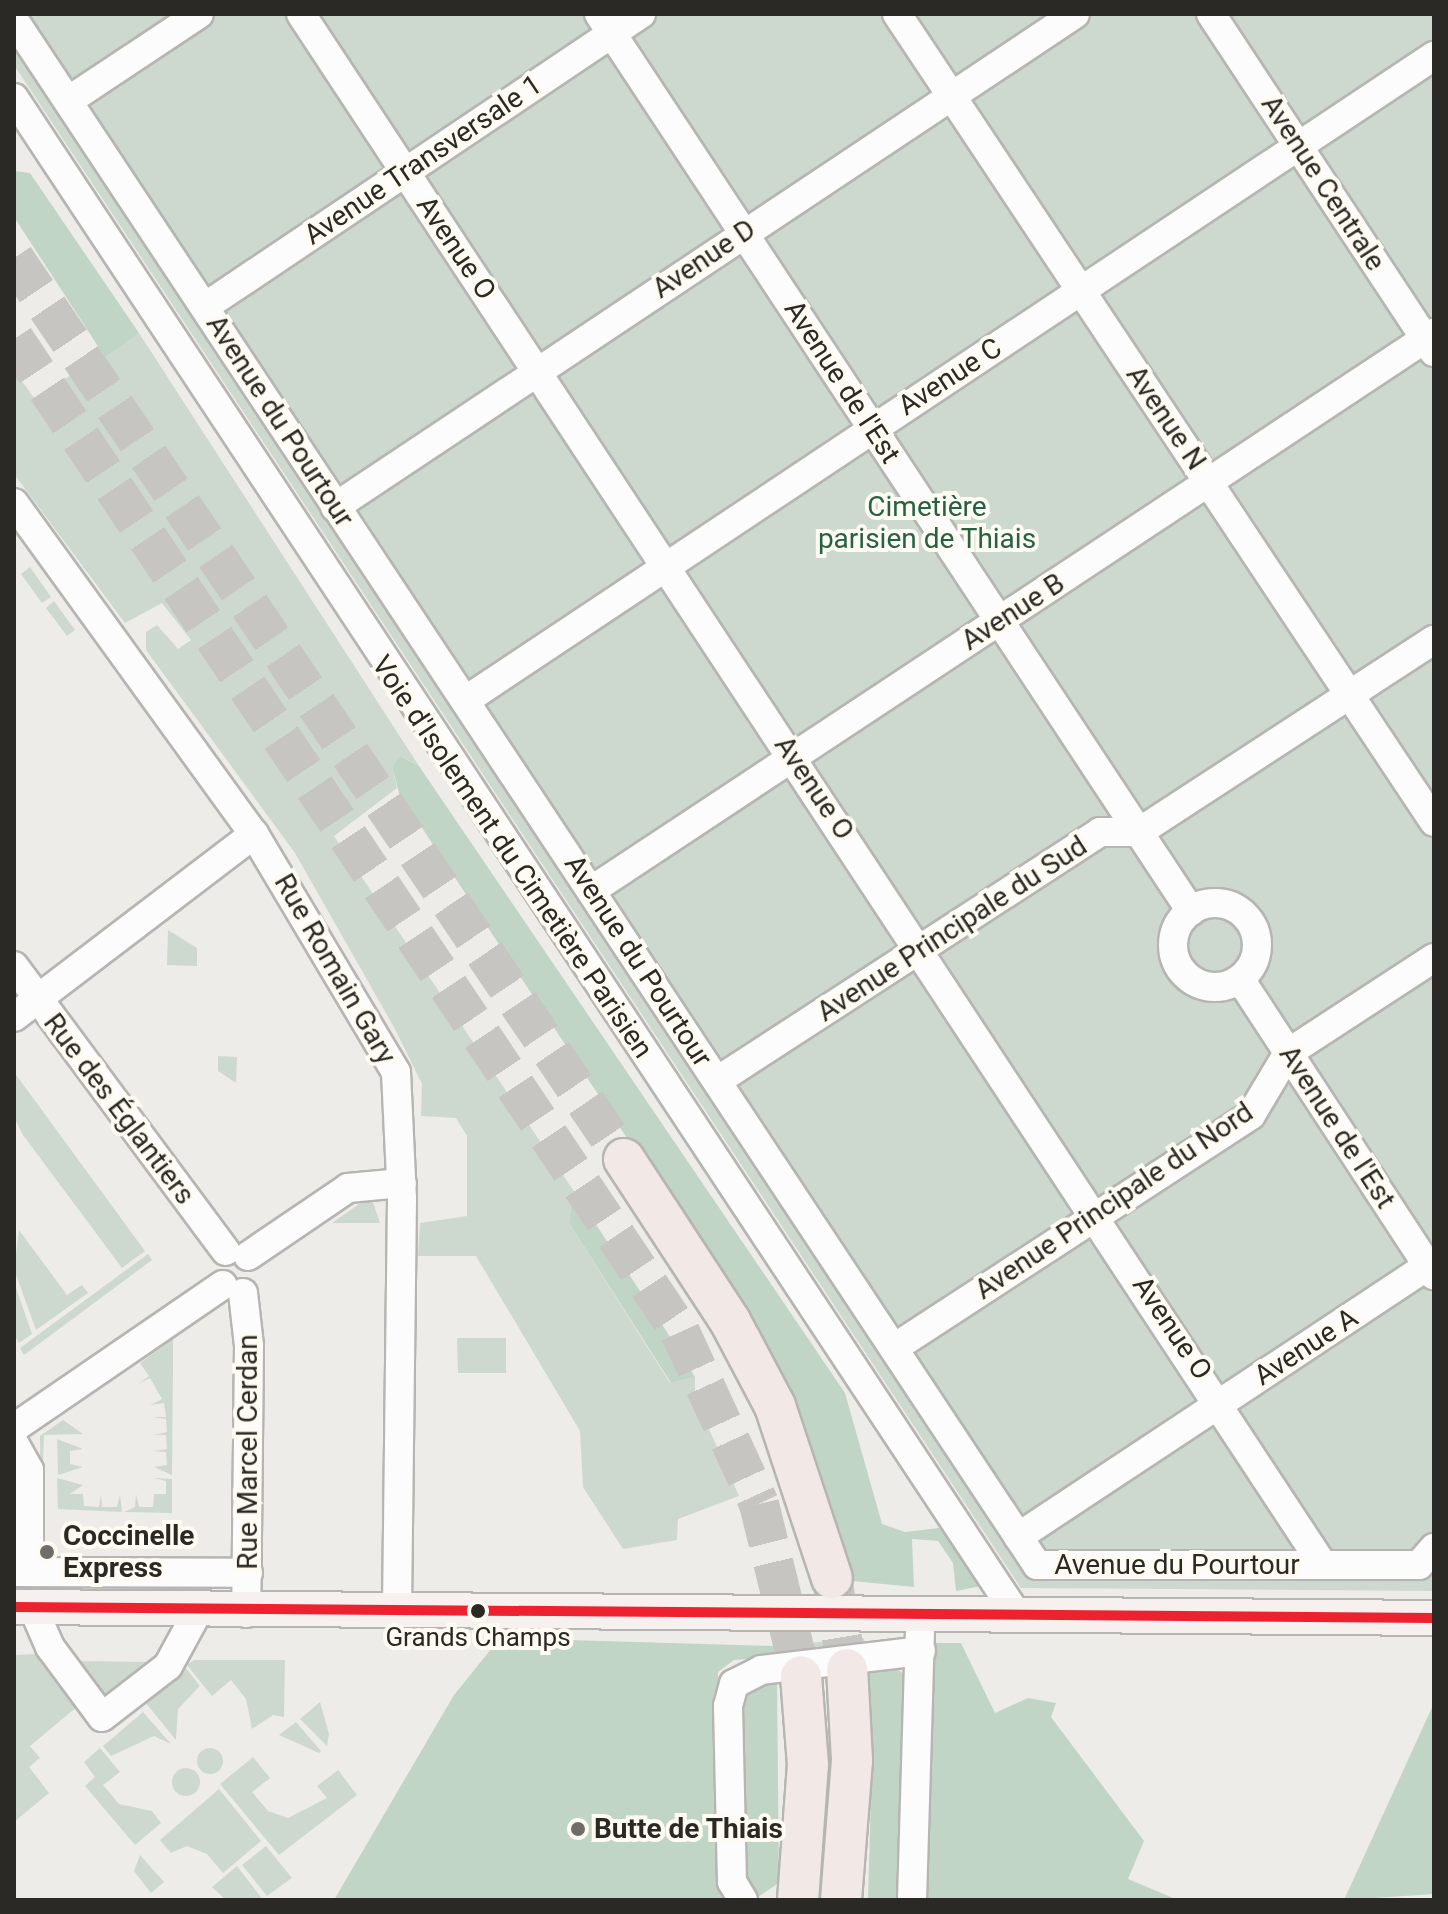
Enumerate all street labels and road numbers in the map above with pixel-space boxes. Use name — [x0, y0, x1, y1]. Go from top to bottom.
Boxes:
street label: Avenue Transversale 1 — [298, 68, 548, 252]
street label: Avenue Centrale — [1254, 89, 1392, 277]
street label: Avenue O — [409, 190, 503, 306]
street label: Avenue D — [646, 212, 762, 306]
street label: Avenue de l'Est — [777, 294, 907, 470]
street label: Avenue du Pourtour — [199, 309, 361, 533]
street label: Avenue C — [892, 331, 1008, 423]
street label: Avenue N — [1119, 359, 1213, 477]
street label: Avenue B — [955, 566, 1071, 658]
street label: Voie d'Isolement du Cimetière Parisien — [364, 649, 660, 1065]
street label: Avenue O — [767, 730, 861, 846]
street label: Avenue Principale du Sud — [811, 829, 1093, 1029]
street label: Avenue du Pourtour — [557, 849, 719, 1073]
street label: Rue Romain Gary — [267, 868, 403, 1070]
street label: Rue des Églantiers — [36, 1007, 202, 1211]
street label: Avenue de l'Est — [1272, 1039, 1402, 1215]
street label: Avenue Principale du Nord — [969, 1095, 1259, 1307]
street label: Avenue O — [1125, 1270, 1219, 1386]
street label: Avenue A — [1248, 1301, 1364, 1393]
street label: Rue Marcel Cerdan — [231, 1334, 265, 1570]
street label: Avenue du Pourtour — [1054, 1548, 1300, 1582]

